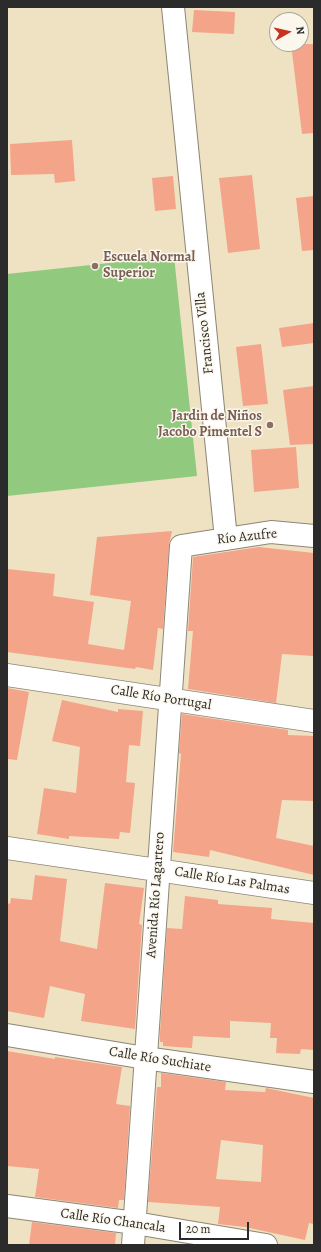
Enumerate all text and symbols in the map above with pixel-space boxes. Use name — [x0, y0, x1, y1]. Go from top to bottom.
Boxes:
north arrow — [269, 12, 309, 52]
text: N — [292, 25, 308, 35]
place label: Escuela Normal Superior — [103, 250, 195, 282]
marker: Escuela Normal Superior — [90, 261, 100, 271]
street label: Francisco Villa — [192, 291, 218, 375]
place label: Jardin de Niños Jacobo Pimentel S — [158, 409, 262, 442]
marker: Jardin de Niños Jacobo Pimentel S — [265, 420, 275, 430]
street label: Río Azufre — [216, 525, 278, 549]
street label: Calle Río Portugal — [109, 682, 213, 714]
street label: Avenida Río Lagartero — [143, 831, 169, 959]
street label: Calle Río Las Palmas — [173, 864, 291, 898]
street label: Calle Río Suchiate — [108, 1044, 212, 1076]
street label: Calle Río Chancala — [59, 1205, 167, 1237]
scale bar — [181, 1214, 251, 1240]
text: 20 m — [186, 1221, 210, 1237]

